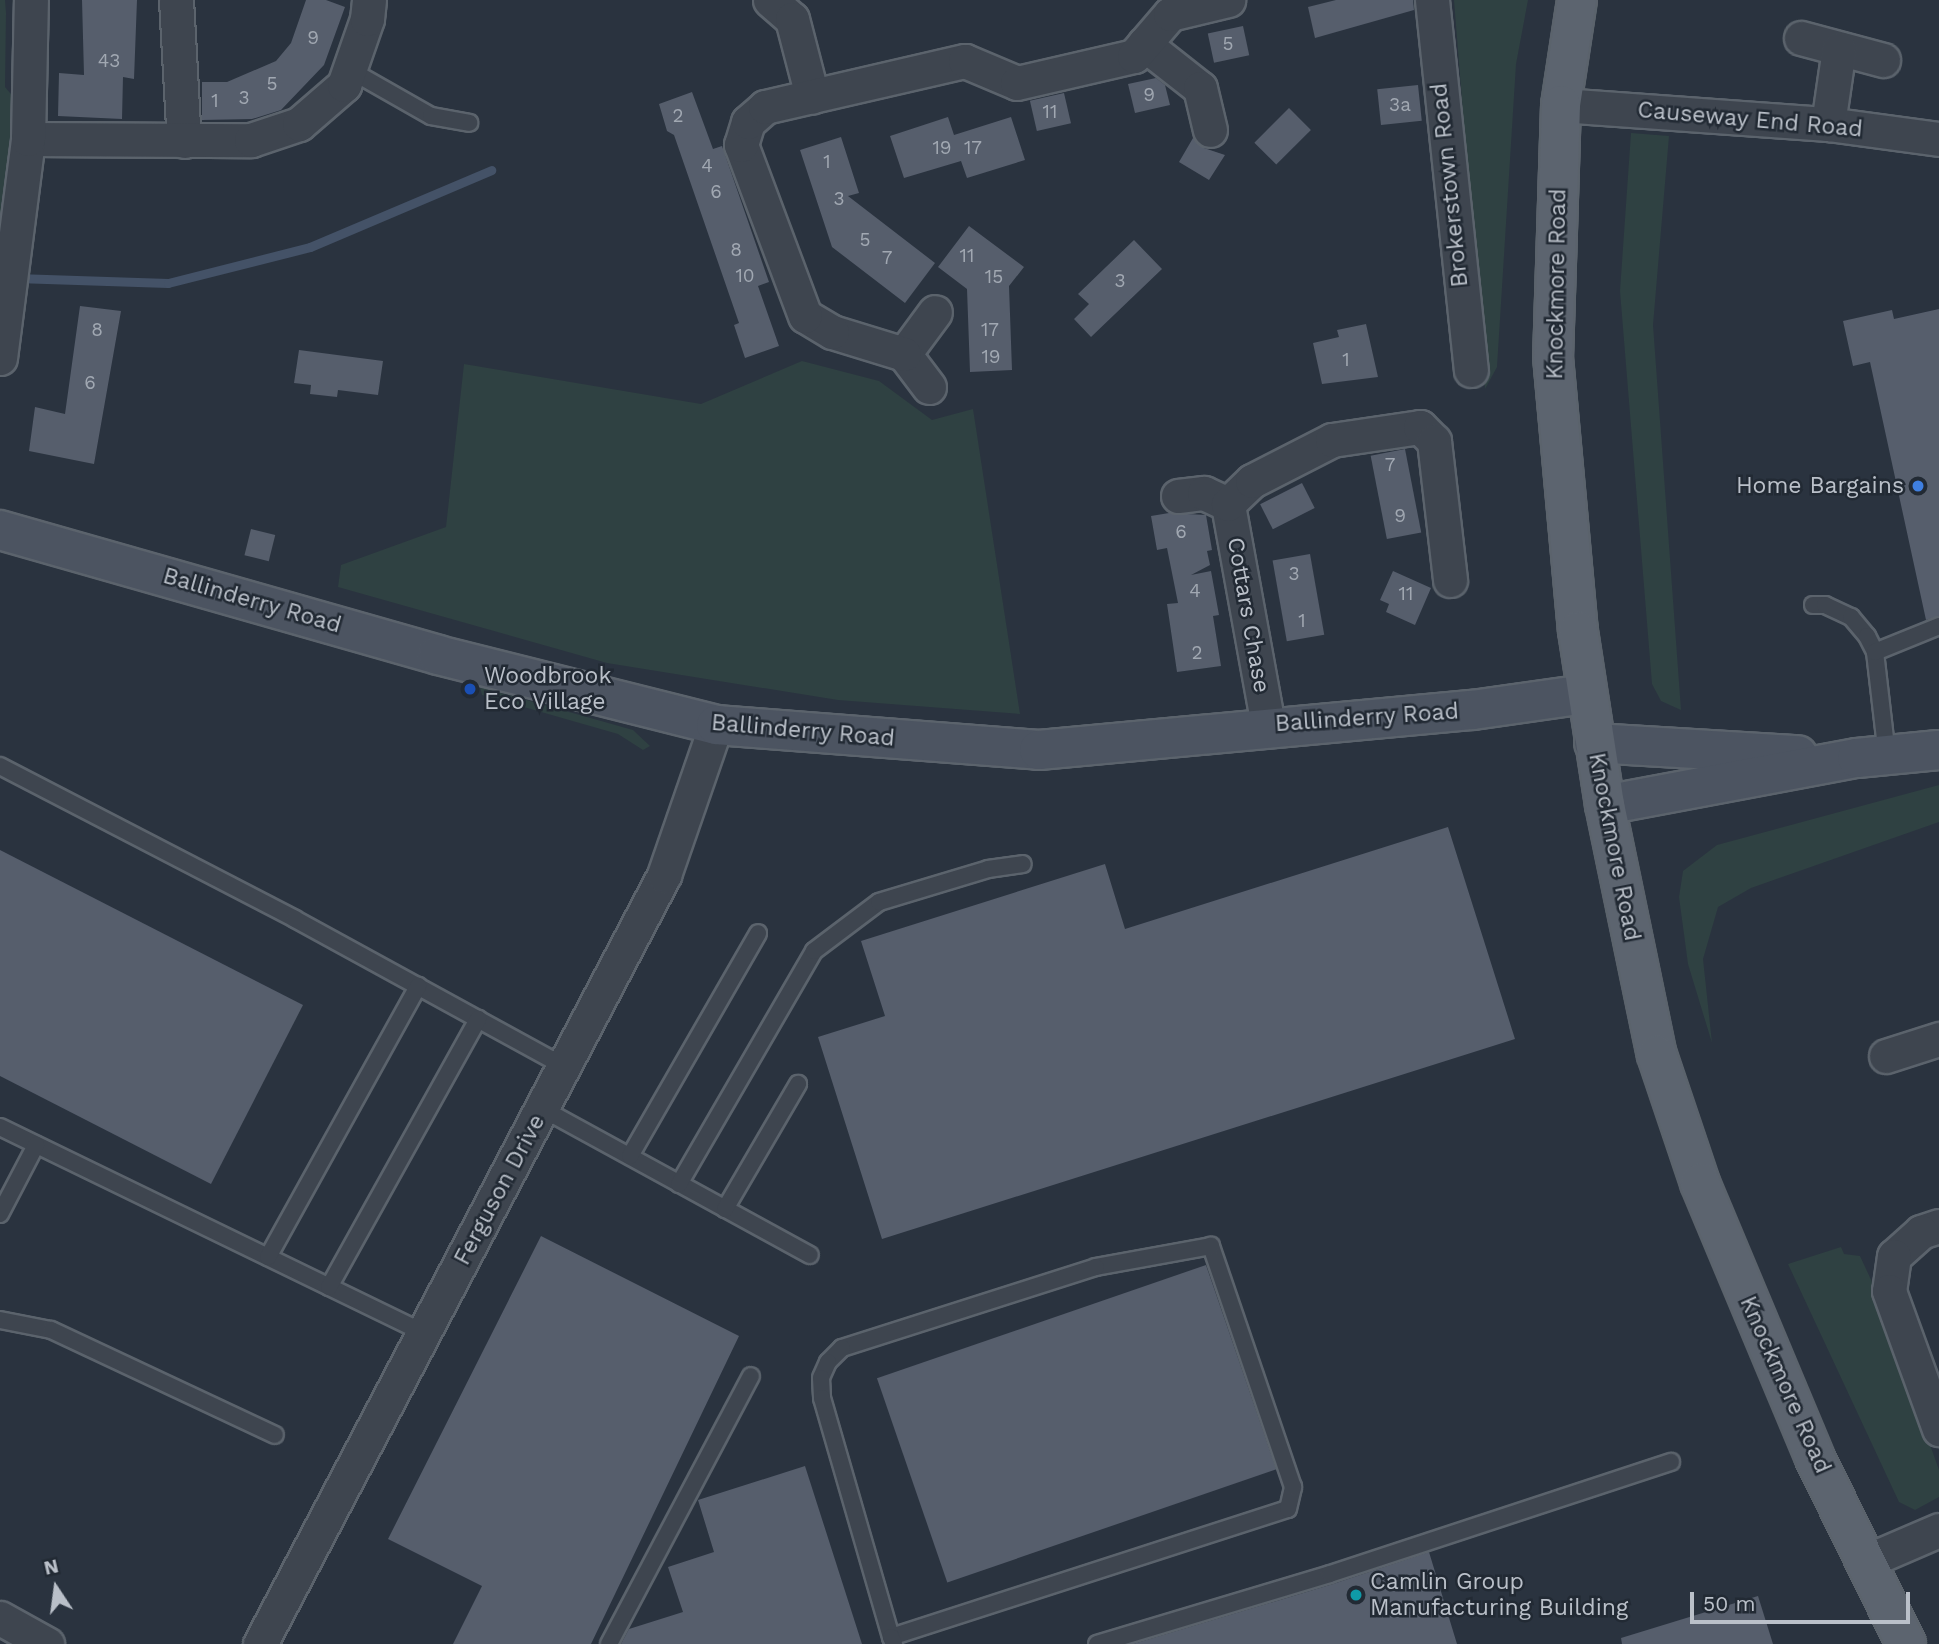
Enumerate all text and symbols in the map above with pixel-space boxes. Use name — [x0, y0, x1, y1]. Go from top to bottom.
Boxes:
house number: 9 — [307, 27, 319, 49]
house number: 5 — [1222, 33, 1234, 55]
house number: 43 — [98, 50, 120, 72]
house number: 5 — [266, 73, 278, 95]
street label: Brokerstown Road — [1426, 81, 1474, 289]
house number: 9 — [1143, 84, 1155, 106]
house number: 3 — [238, 87, 250, 109]
house number: 1 — [211, 90, 219, 112]
house number: 3a — [1389, 94, 1411, 116]
street label: Causeway End Road — [1636, 96, 1864, 144]
house number: 11 — [1043, 101, 1057, 123]
house number: 2 — [672, 105, 684, 127]
house number: 19 — [932, 137, 952, 159]
house number: 17 — [964, 137, 982, 159]
house number: 1 — [823, 151, 831, 173]
house number: 4 — [701, 155, 713, 177]
house number: 6 — [710, 181, 722, 203]
house number: 3 — [833, 188, 845, 210]
street label: Knockmore Road — [1542, 188, 1572, 380]
house number: 5 — [859, 229, 871, 251]
house number: 8 — [730, 239, 742, 261]
house number: 11 — [960, 245, 974, 267]
house number: 7 — [882, 247, 892, 269]
house number: 10 — [735, 265, 755, 287]
house number: 15 — [985, 266, 1003, 288]
house number: 3 — [1114, 270, 1126, 292]
house number: 8 — [91, 319, 103, 341]
house number: 17 — [981, 319, 999, 341]
house number: 19 — [981, 346, 1001, 368]
house number: 1 — [1342, 349, 1350, 371]
house number: 6 — [84, 372, 96, 394]
house number: 7 — [1385, 454, 1395, 476]
place label: Home Bargains — [1736, 472, 1904, 500]
marker: Home Bargains — [1910, 478, 1926, 494]
house number: 9 — [1394, 505, 1406, 527]
house number: 6 — [1175, 521, 1187, 543]
street label: Cottars Chase — [1221, 535, 1275, 695]
street label: Ballinderry Road — [159, 562, 345, 640]
house number: 3 — [1288, 563, 1300, 585]
house number: 4 — [1189, 580, 1201, 602]
house number: 11 — [1399, 583, 1413, 605]
house number: 1 — [1298, 610, 1306, 632]
house number: 2 — [1191, 642, 1203, 664]
place label: Woodbrook Eco Village — [484, 662, 611, 716]
marker: Woodbrook Eco Village — [462, 681, 478, 697]
street label: Ballinderry Road — [1274, 698, 1460, 738]
street label: Ballinderry Road — [710, 709, 896, 753]
street label: Knockmore Road — [1582, 751, 1646, 943]
street label: Ferguson Drive — [449, 1110, 551, 1270]
street label: Knockmore Road — [1734, 1292, 1836, 1478]
north arrow — [21, 1553, 91, 1623]
text: N — [42, 1554, 61, 1580]
place label: Camlin Group Manufacturing Building — [1370, 1568, 1628, 1622]
scale bar — [1694, 1578, 1914, 1622]
marker: Camlin Group Manufacturing Building — [1348, 1587, 1364, 1603]
text: 50 m — [1703, 1591, 1755, 1616]

